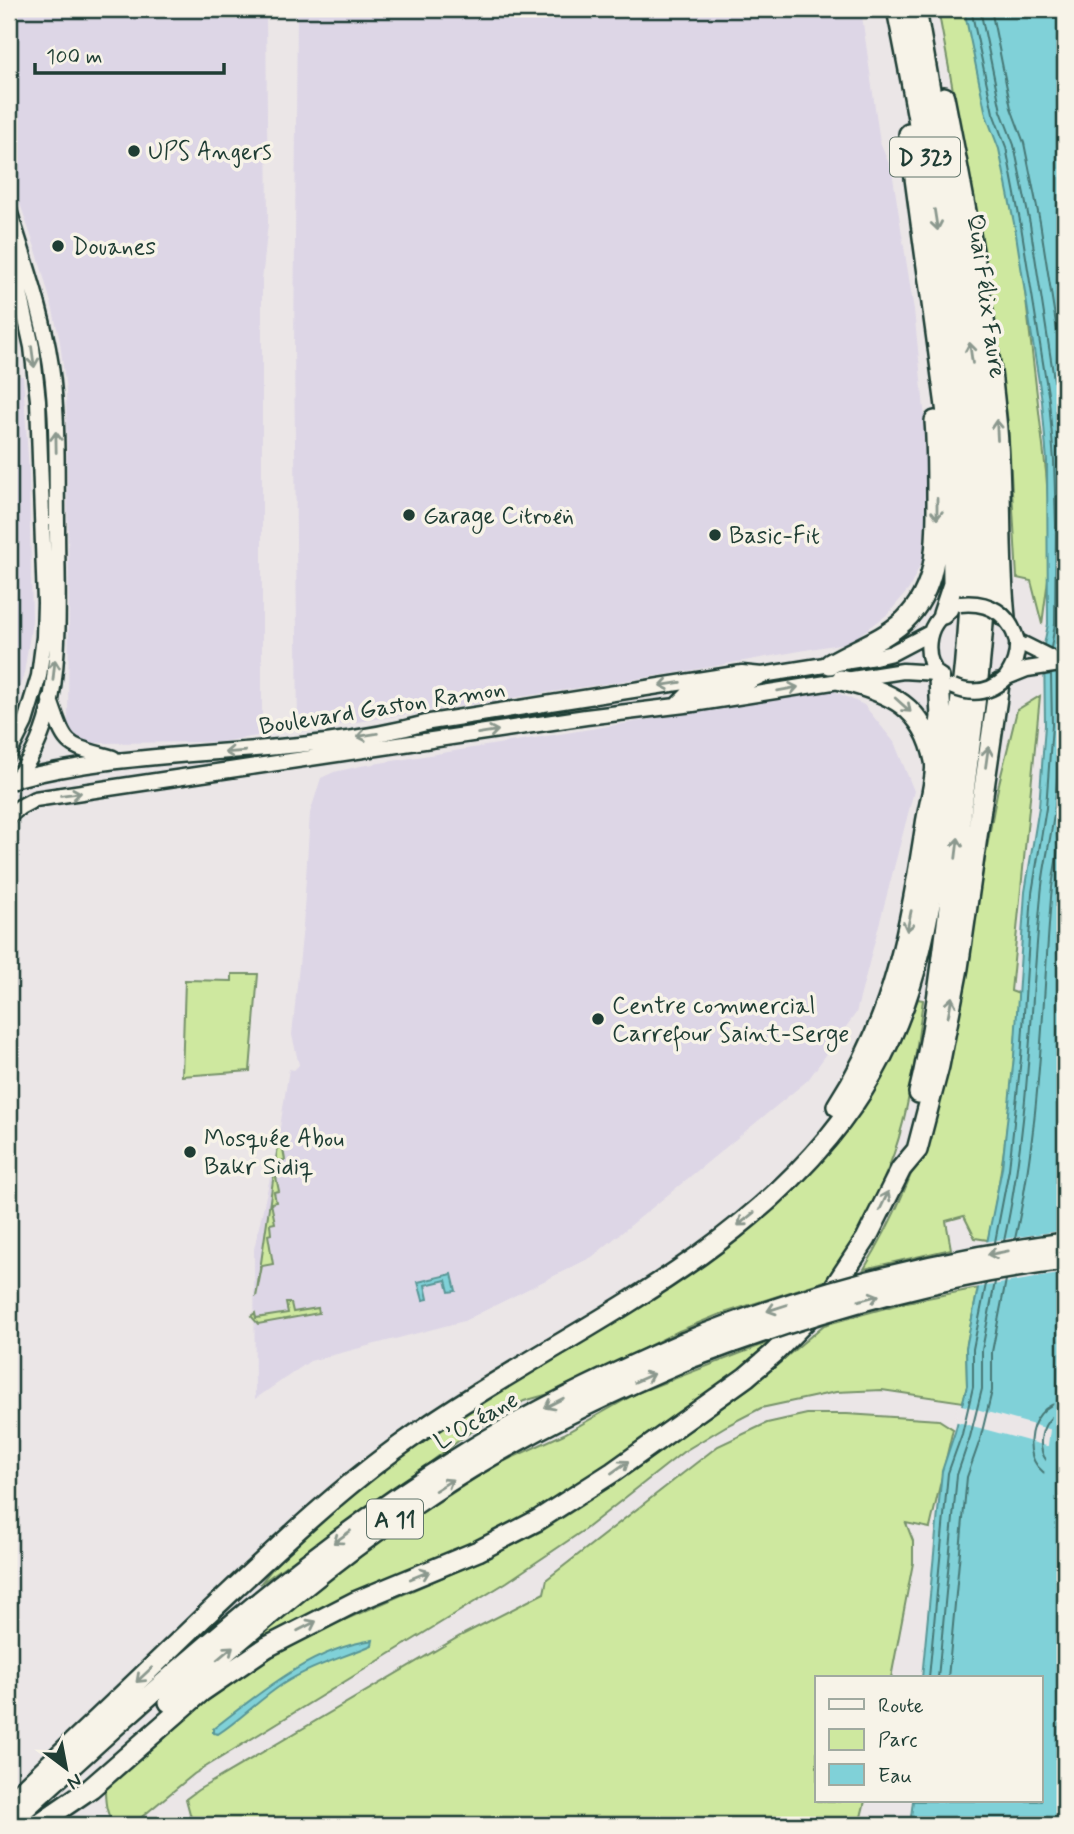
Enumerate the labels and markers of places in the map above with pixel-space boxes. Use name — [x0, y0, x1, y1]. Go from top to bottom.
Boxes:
place label: UPS Angers — [148, 137, 272, 168]
marker: UPS Angers — [126, 143, 142, 159]
place label: Douanes — [72, 232, 156, 263]
marker: Douanes — [50, 238, 66, 254]
place label: Garage Citroën — [423, 501, 574, 534]
marker: Garage Citroën — [401, 507, 417, 523]
place label: Basic-Fit — [729, 521, 820, 552]
marker: Basic-Fit — [707, 527, 723, 543]
place label: Centre commercial Carrefour Saint-Serge — [612, 991, 849, 1052]
marker: Centre commercial Carrefour Saint-Serge — [590, 1011, 606, 1027]
place label: Mosquée Abou Bakr Sidiq — [204, 1124, 344, 1183]
marker: Mosquée Abou Bakr Sidiq — [182, 1144, 198, 1160]

